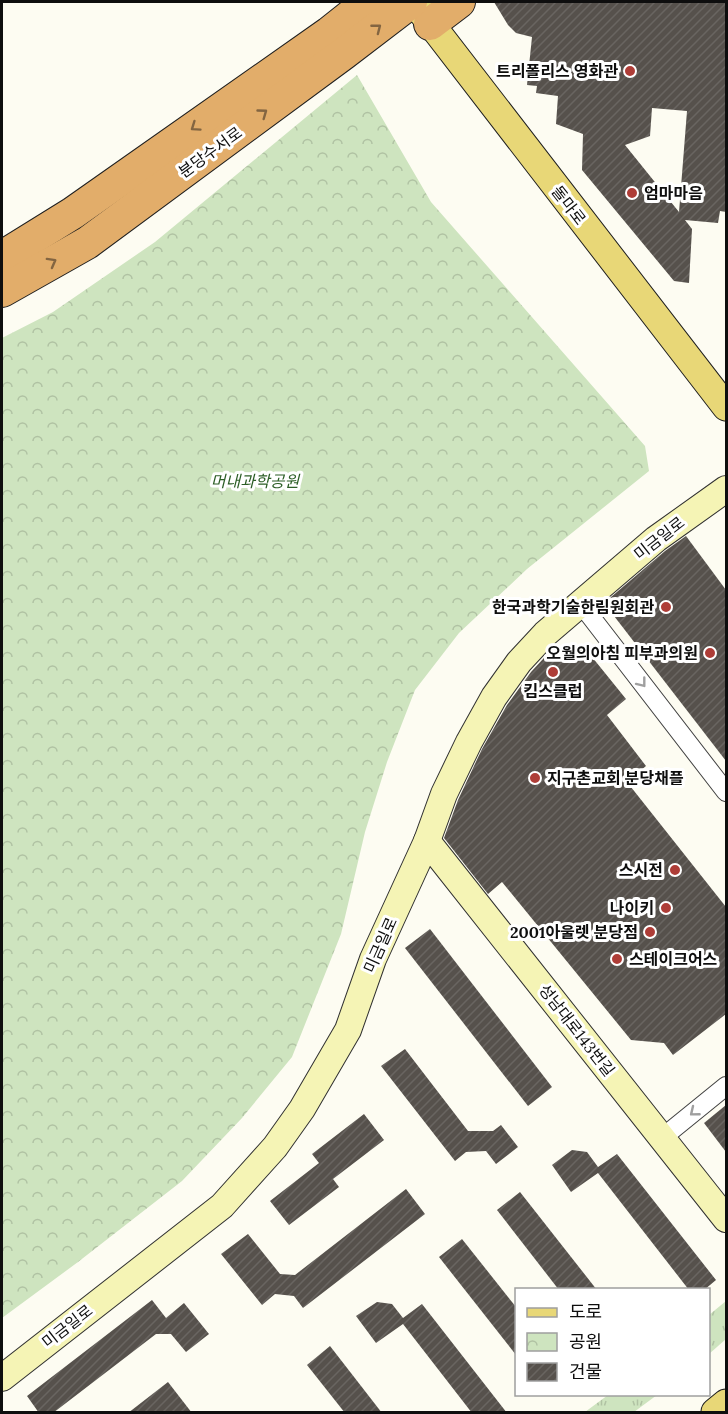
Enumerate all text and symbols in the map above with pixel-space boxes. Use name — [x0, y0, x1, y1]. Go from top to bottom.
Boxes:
one-way arrow — [370, 24, 381, 35]
place label: 트리폴리스 영화관 — [496, 61, 618, 81]
marker: 트리폴리스 영화관 — [623, 64, 637, 78]
one-way arrow — [256, 109, 267, 120]
one-way arrow — [191, 120, 202, 131]
street label: 분당수서로 — [174, 122, 246, 182]
street label: 돌마로 — [548, 181, 591, 229]
place label: 엄마마음 — [644, 183, 703, 203]
marker: 엄마마음 — [625, 186, 639, 200]
one-way arrow — [46, 258, 57, 269]
park label: 머내과학공원 — [211, 471, 300, 491]
street label: 미금일로 — [630, 512, 689, 564]
place label: 한국과학기술한림원회관 — [492, 597, 654, 617]
marker: 한국과학기술한림원회관 — [659, 600, 673, 614]
place label: 오월의아침 피부과의원 — [547, 643, 698, 663]
marker: 오월의아침 피부과의원 — [703, 646, 717, 660]
marker: 킴스클럽 — [546, 665, 560, 679]
one-way arrow — [635, 677, 646, 688]
place label: 킴스클럽 — [524, 681, 582, 701]
place label: 지구촌교회 분당채플 — [547, 768, 684, 788]
marker: 지구촌교회 분당채플 — [528, 771, 542, 785]
place label: 스시전 — [619, 860, 663, 880]
marker: 스시전 — [668, 863, 682, 877]
place label: 나이키 — [610, 898, 654, 918]
marker: 나이키 — [659, 901, 673, 915]
street label: 미금일로 — [359, 914, 401, 976]
place label: 2001아울렛 분당점 — [510, 922, 638, 942]
marker: 2001아울렛 분당점 — [643, 925, 657, 939]
place label: 스테이크어스 — [629, 949, 718, 969]
marker: 스테이크어스 — [610, 952, 624, 966]
street label: 성남대로143번길 — [535, 980, 619, 1080]
one-way arrow — [690, 1104, 701, 1115]
legend — [515, 1288, 710, 1396]
street label: 미금일로 — [38, 1300, 97, 1352]
text: 도로 — [569, 1300, 602, 1323]
text: 공원 — [569, 1330, 602, 1353]
text: 건물 — [569, 1360, 602, 1383]

